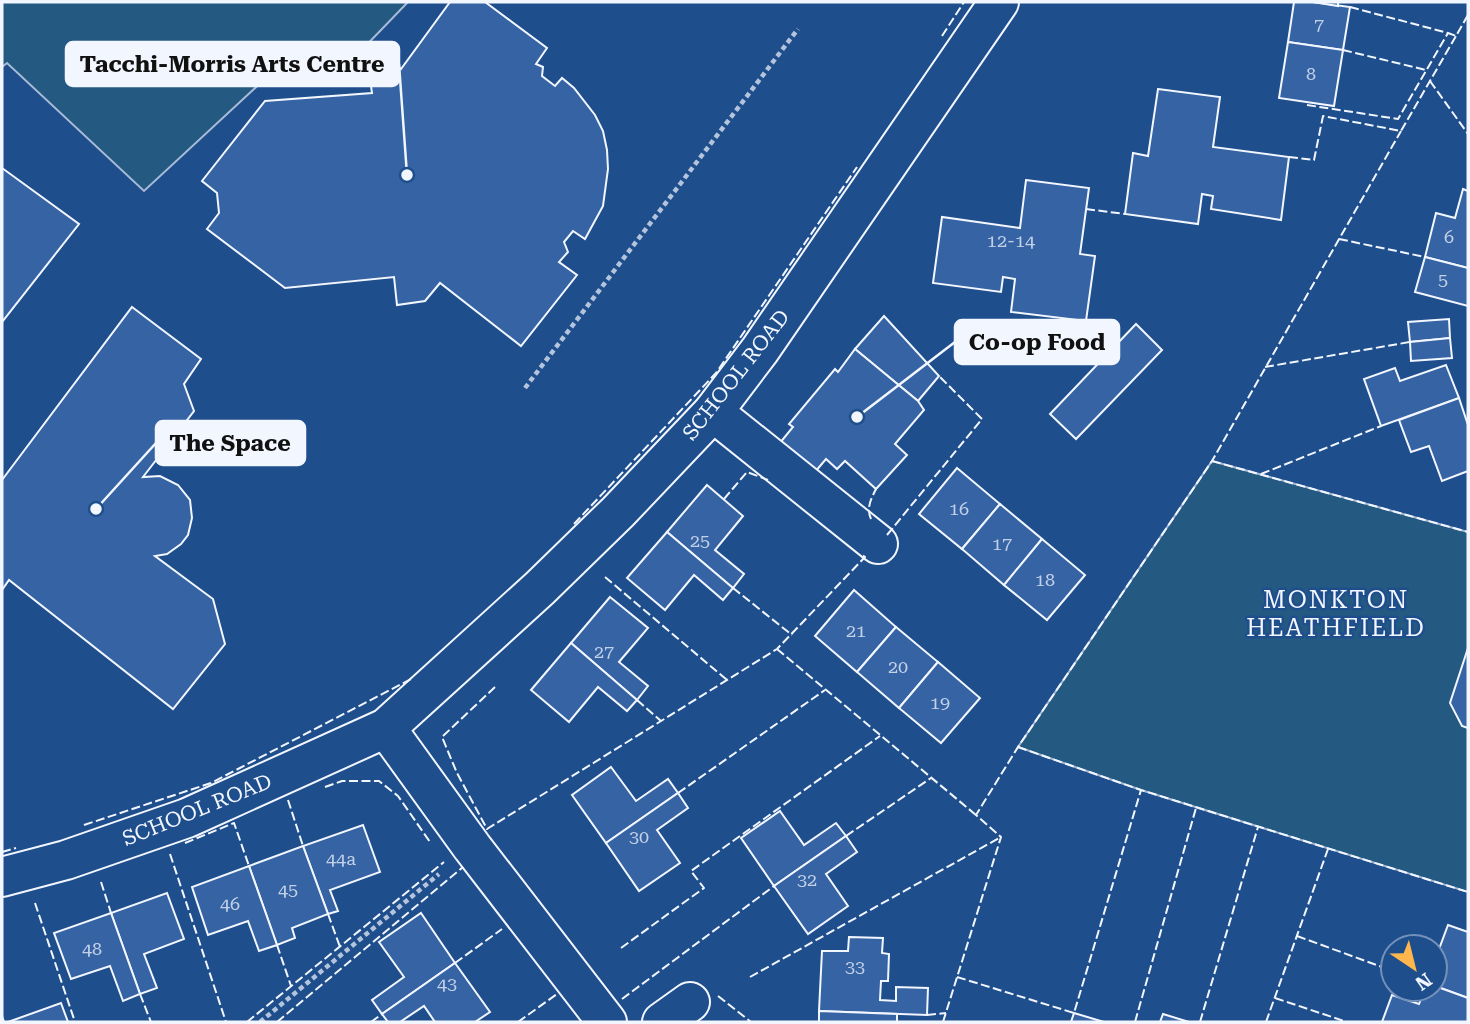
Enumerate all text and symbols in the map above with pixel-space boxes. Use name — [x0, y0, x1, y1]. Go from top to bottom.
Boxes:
house number: 7 — [1314, 14, 1324, 35]
callout: Tacchi-Morris Arts Centre — [66, 42, 399, 86]
text: Tacchi-Morris Arts Centre — [79, 51, 385, 78]
house number: 8 — [1306, 63, 1316, 84]
house number: 6 — [1444, 226, 1454, 247]
house number: 12-14 — [987, 230, 1035, 251]
house number: 5 — [1438, 269, 1448, 290]
street label: SCHOOL ROAD — [678, 305, 794, 445]
callout: Co-op Food — [955, 320, 1119, 364]
text: Co-op Food — [969, 329, 1105, 356]
callout: The Space — [156, 421, 305, 465]
text: The Space — [169, 430, 291, 457]
house number: 16 — [949, 498, 969, 519]
house number: 25 — [690, 530, 710, 551]
house number: 17 — [992, 533, 1012, 554]
house number: 18 — [1035, 569, 1055, 590]
district label: MONKTON HEATHFIELD — [1246, 586, 1426, 642]
house number: 21 — [846, 620, 866, 641]
house number: 27 — [594, 641, 614, 662]
house number: 20 — [888, 656, 908, 677]
house number: 19 — [930, 692, 950, 713]
street label: SCHOOL ROAD — [119, 769, 275, 851]
house number: 30 — [629, 826, 649, 847]
house number: 44a — [326, 848, 356, 869]
house number: 32 — [797, 869, 817, 890]
house number: 45 — [278, 879, 298, 900]
house number: 46 — [220, 893, 240, 914]
north arrow — [1379, 933, 1449, 1003]
house number: 48 — [82, 938, 102, 959]
house number: 33 — [845, 956, 865, 977]
text: N — [1411, 968, 1436, 995]
house number: 43 — [437, 973, 457, 994]

